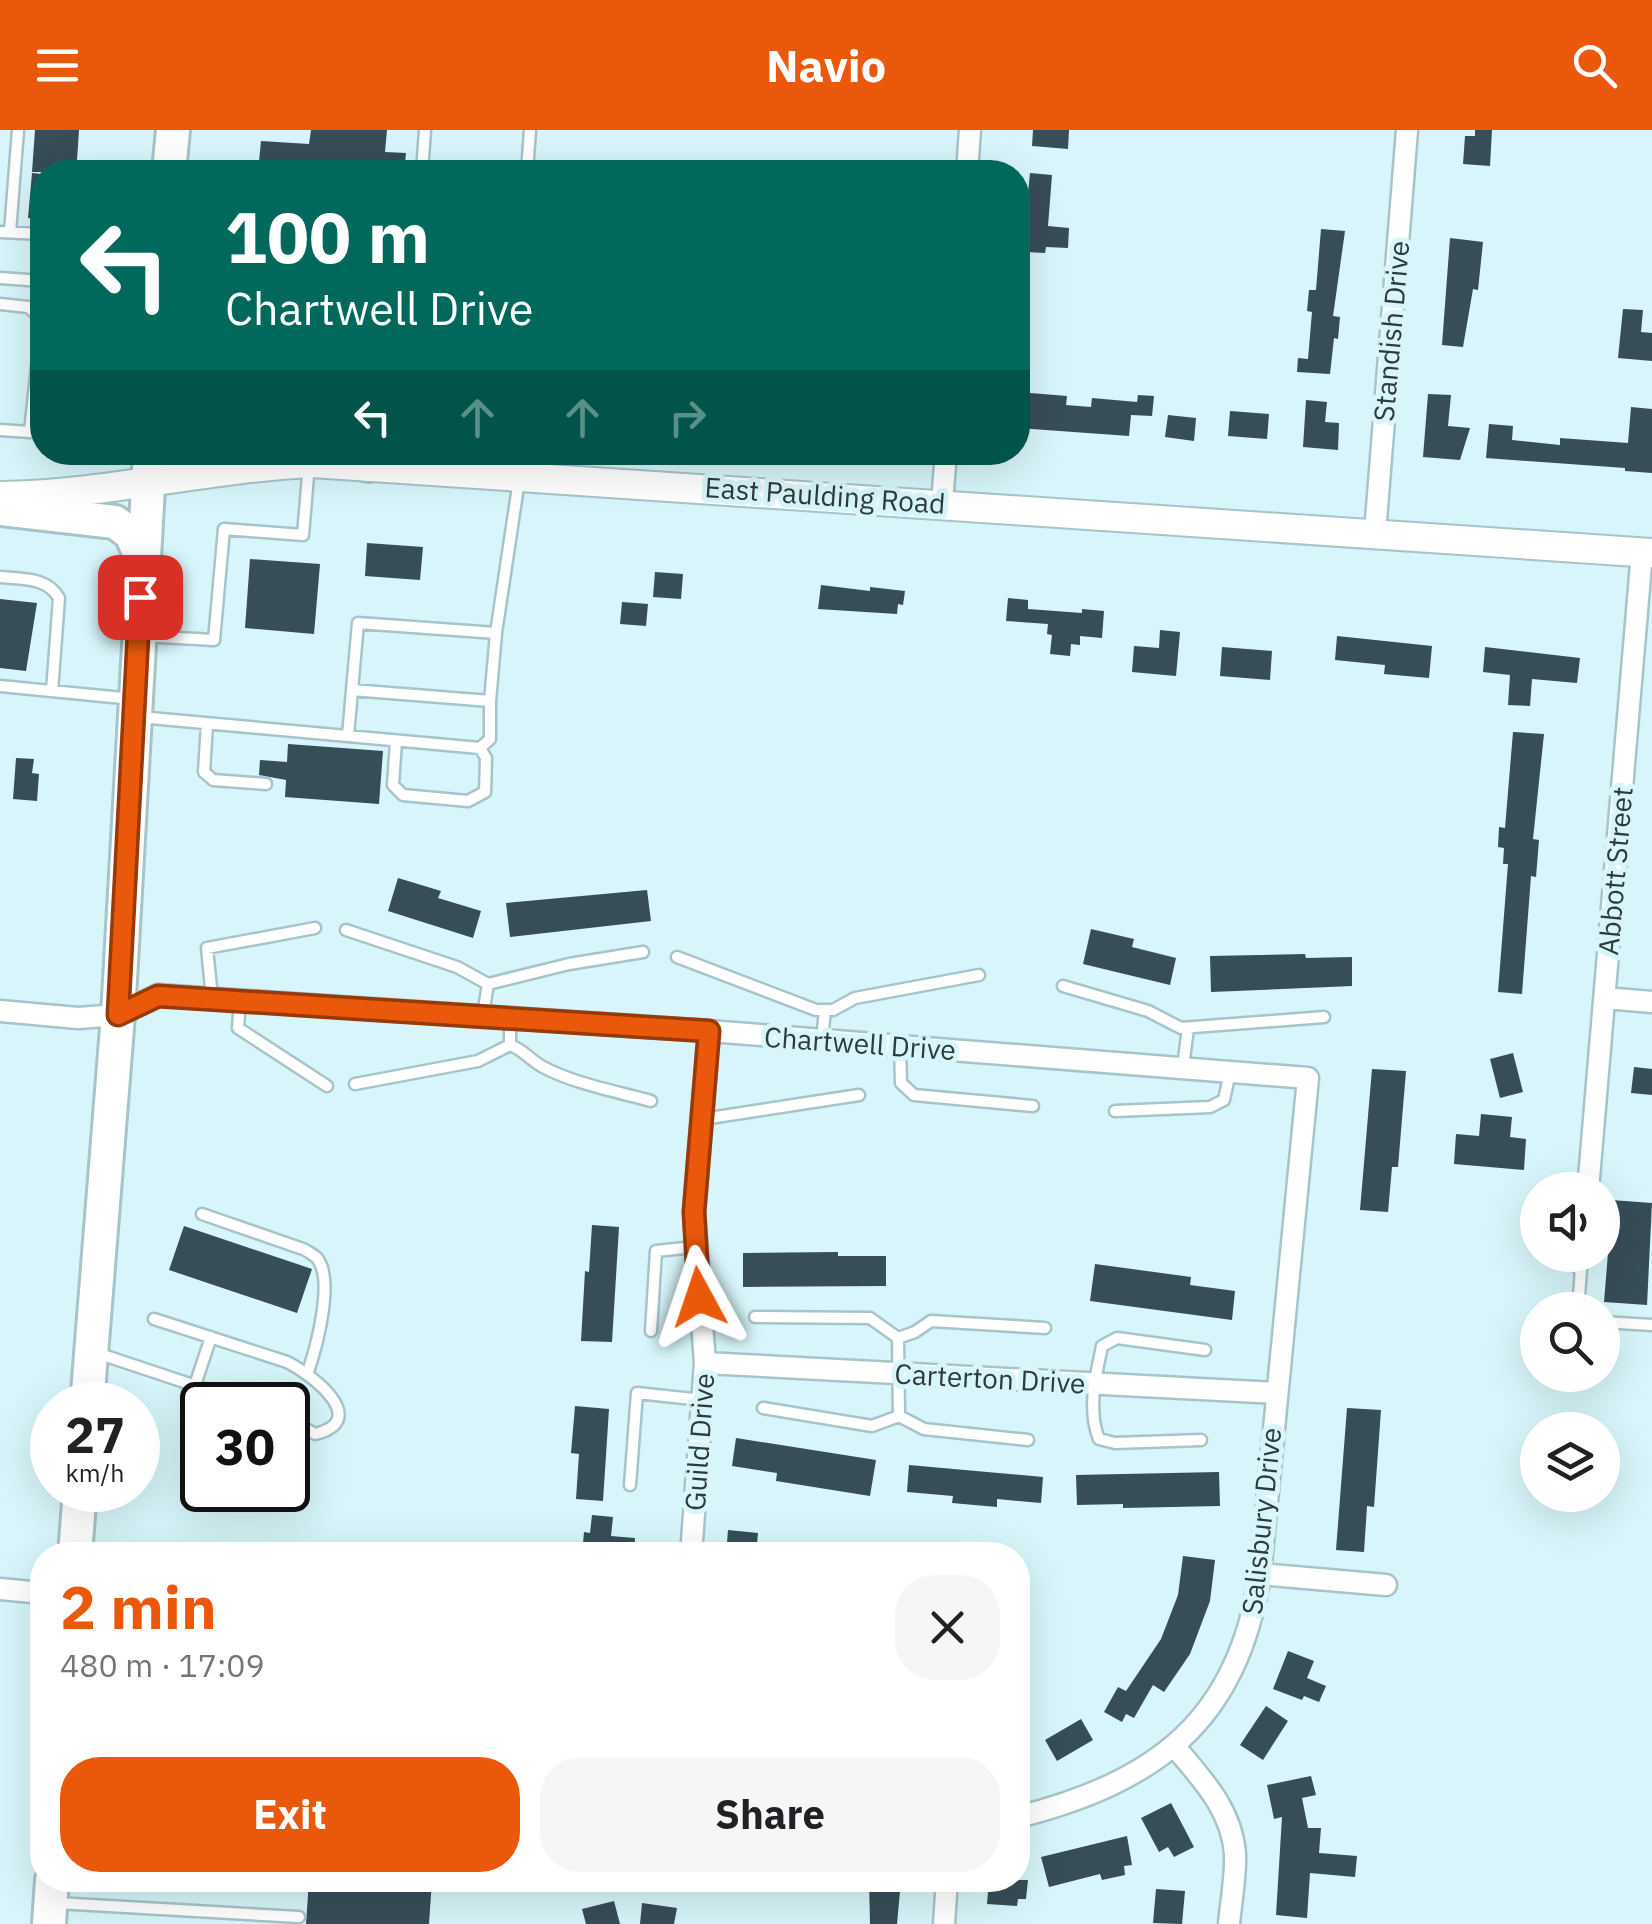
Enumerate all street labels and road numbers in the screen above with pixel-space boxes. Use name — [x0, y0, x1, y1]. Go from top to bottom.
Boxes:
street label: Standish Drive — [1365, 239, 1417, 423]
street label: East Paulding Road — [703, 468, 947, 522]
street label: Abbott Street — [1589, 785, 1641, 957]
street label: Chartwell Drive — [763, 1018, 957, 1068]
street label: Carterton Drive — [894, 1355, 1086, 1401]
street label: Guild Drive — [676, 1372, 722, 1512]
street label: Salisbury Drive — [1233, 1426, 1289, 1616]

